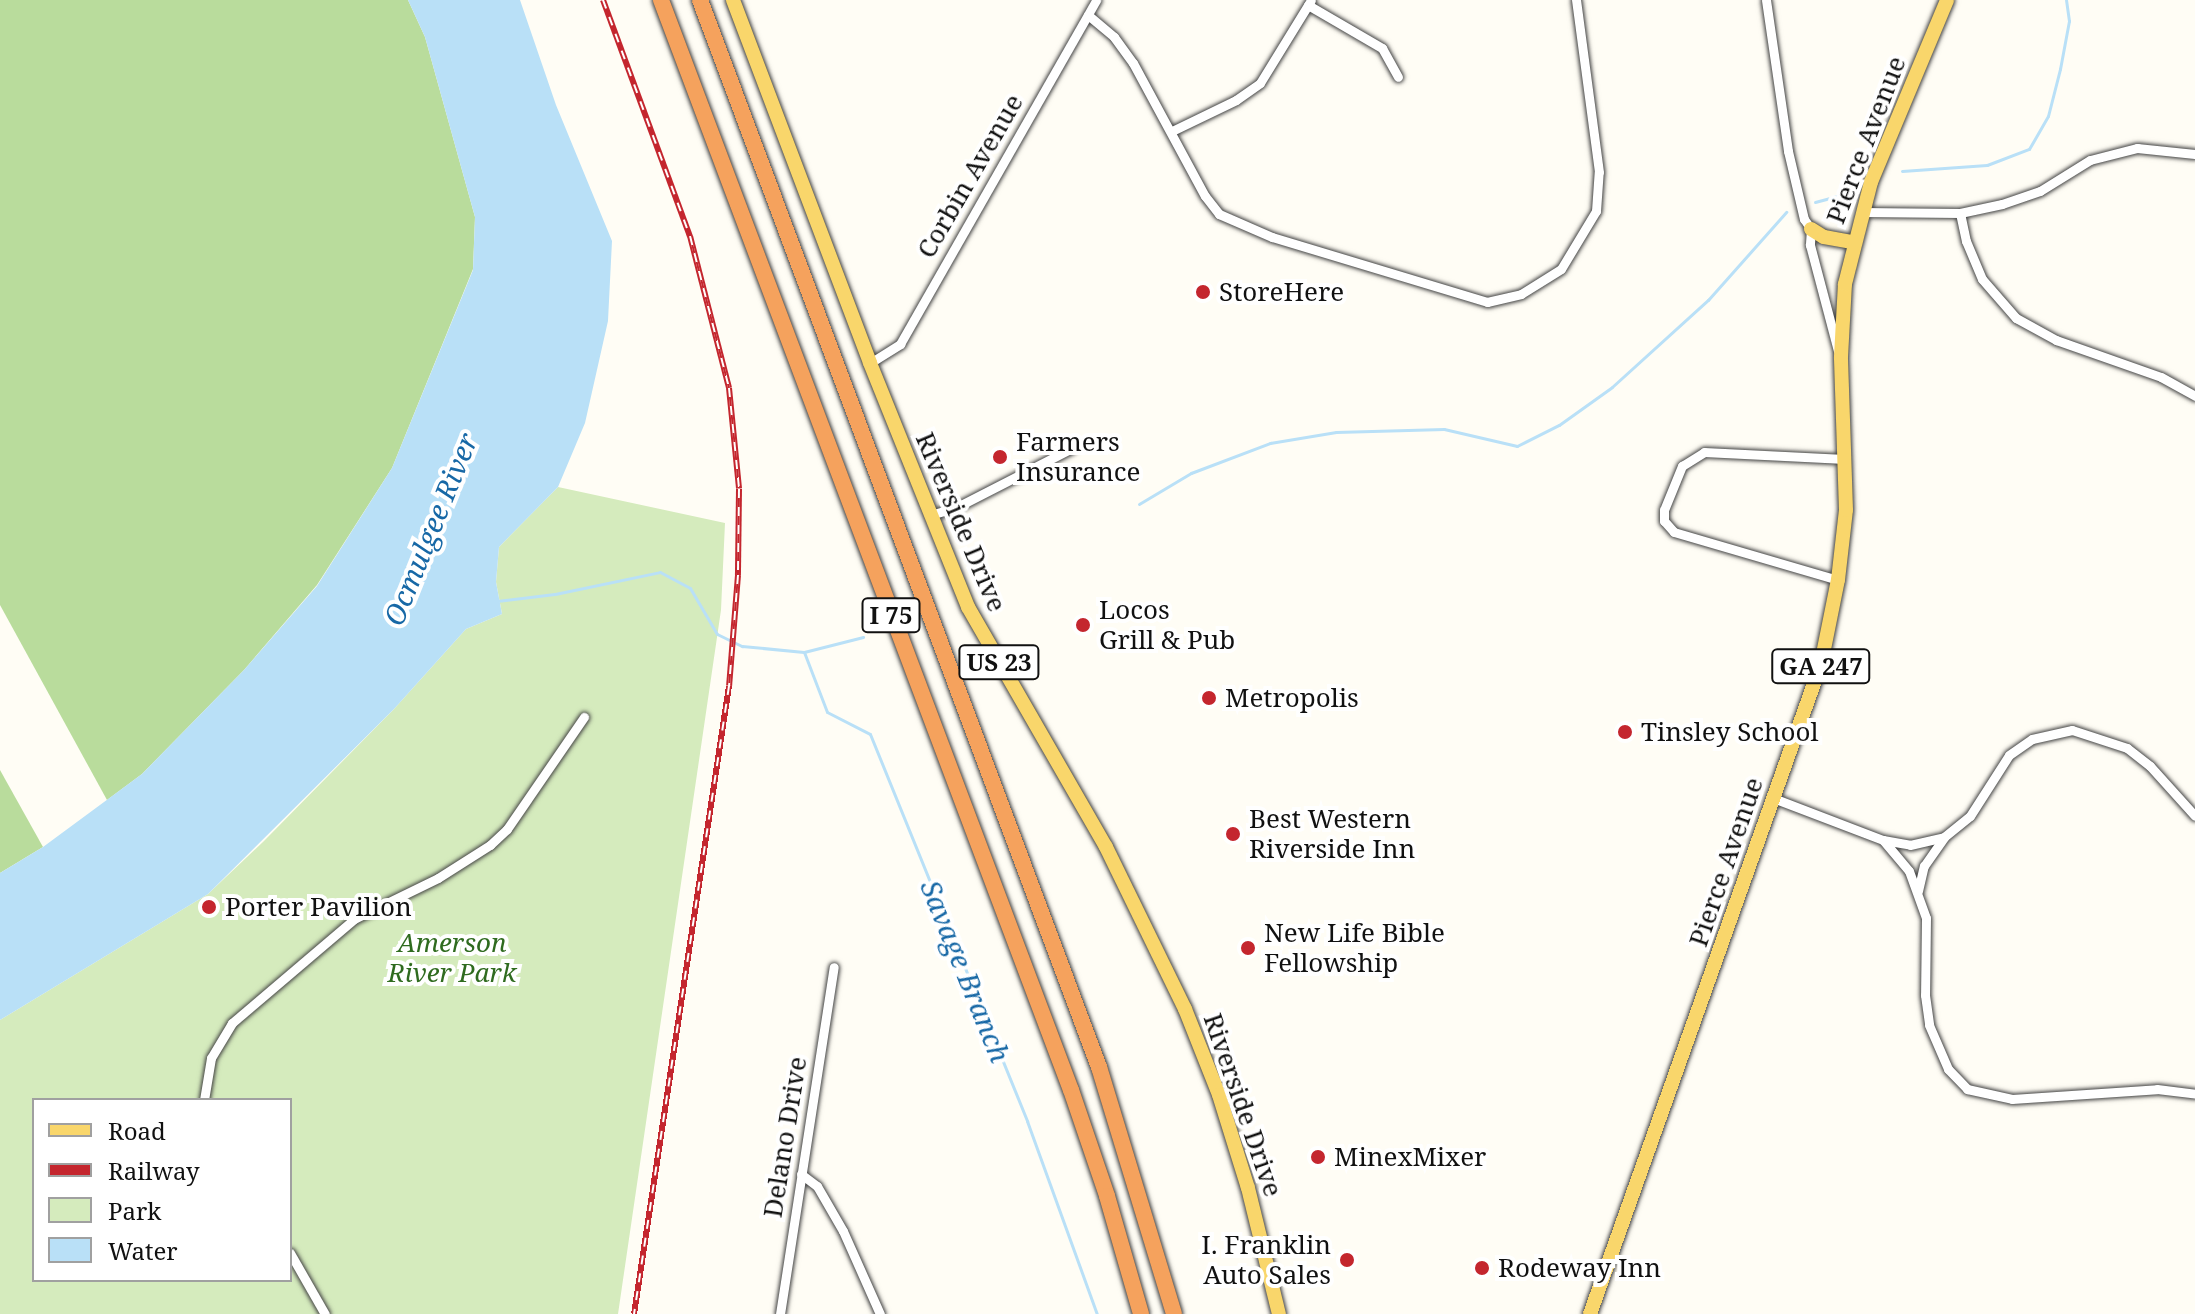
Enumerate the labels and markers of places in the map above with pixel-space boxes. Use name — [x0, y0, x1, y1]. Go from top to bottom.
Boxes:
place label: StoreHere — [1219, 276, 1344, 308]
marker: StoreHere — [1194, 283, 1212, 301]
place label: Farmers Insurance — [1016, 426, 1140, 488]
marker: Farmers Insurance — [991, 448, 1009, 466]
place label: Locos Grill & Pub — [1099, 594, 1235, 656]
marker: Locos Grill & Pub — [1074, 616, 1092, 634]
place label: Metropolis — [1225, 682, 1359, 714]
marker: Metropolis — [1200, 689, 1218, 707]
place label: Tinsley School — [1641, 716, 1819, 748]
marker: Tinsley School — [1616, 723, 1634, 741]
place label: Best Western Riverside Inn — [1249, 803, 1415, 864]
marker: Best Western Riverside Inn — [1224, 825, 1242, 843]
place label: Porter Pavilion — [225, 891, 412, 923]
marker: Porter Pavilion — [200, 898, 218, 916]
place label: New Life Bible Fellowship — [1264, 917, 1445, 978]
marker: New Life Bible Fellowship — [1239, 939, 1257, 957]
place label: MinexMixer — [1334, 1141, 1486, 1173]
marker: MinexMixer — [1309, 1148, 1327, 1166]
place label: I. Franklin Auto Sales — [1201, 1229, 1331, 1290]
marker: I. Franklin Auto Sales — [1338, 1251, 1356, 1269]
place label: Rodeway Inn — [1498, 1252, 1661, 1284]
marker: Rodeway Inn — [1473, 1259, 1491, 1277]

